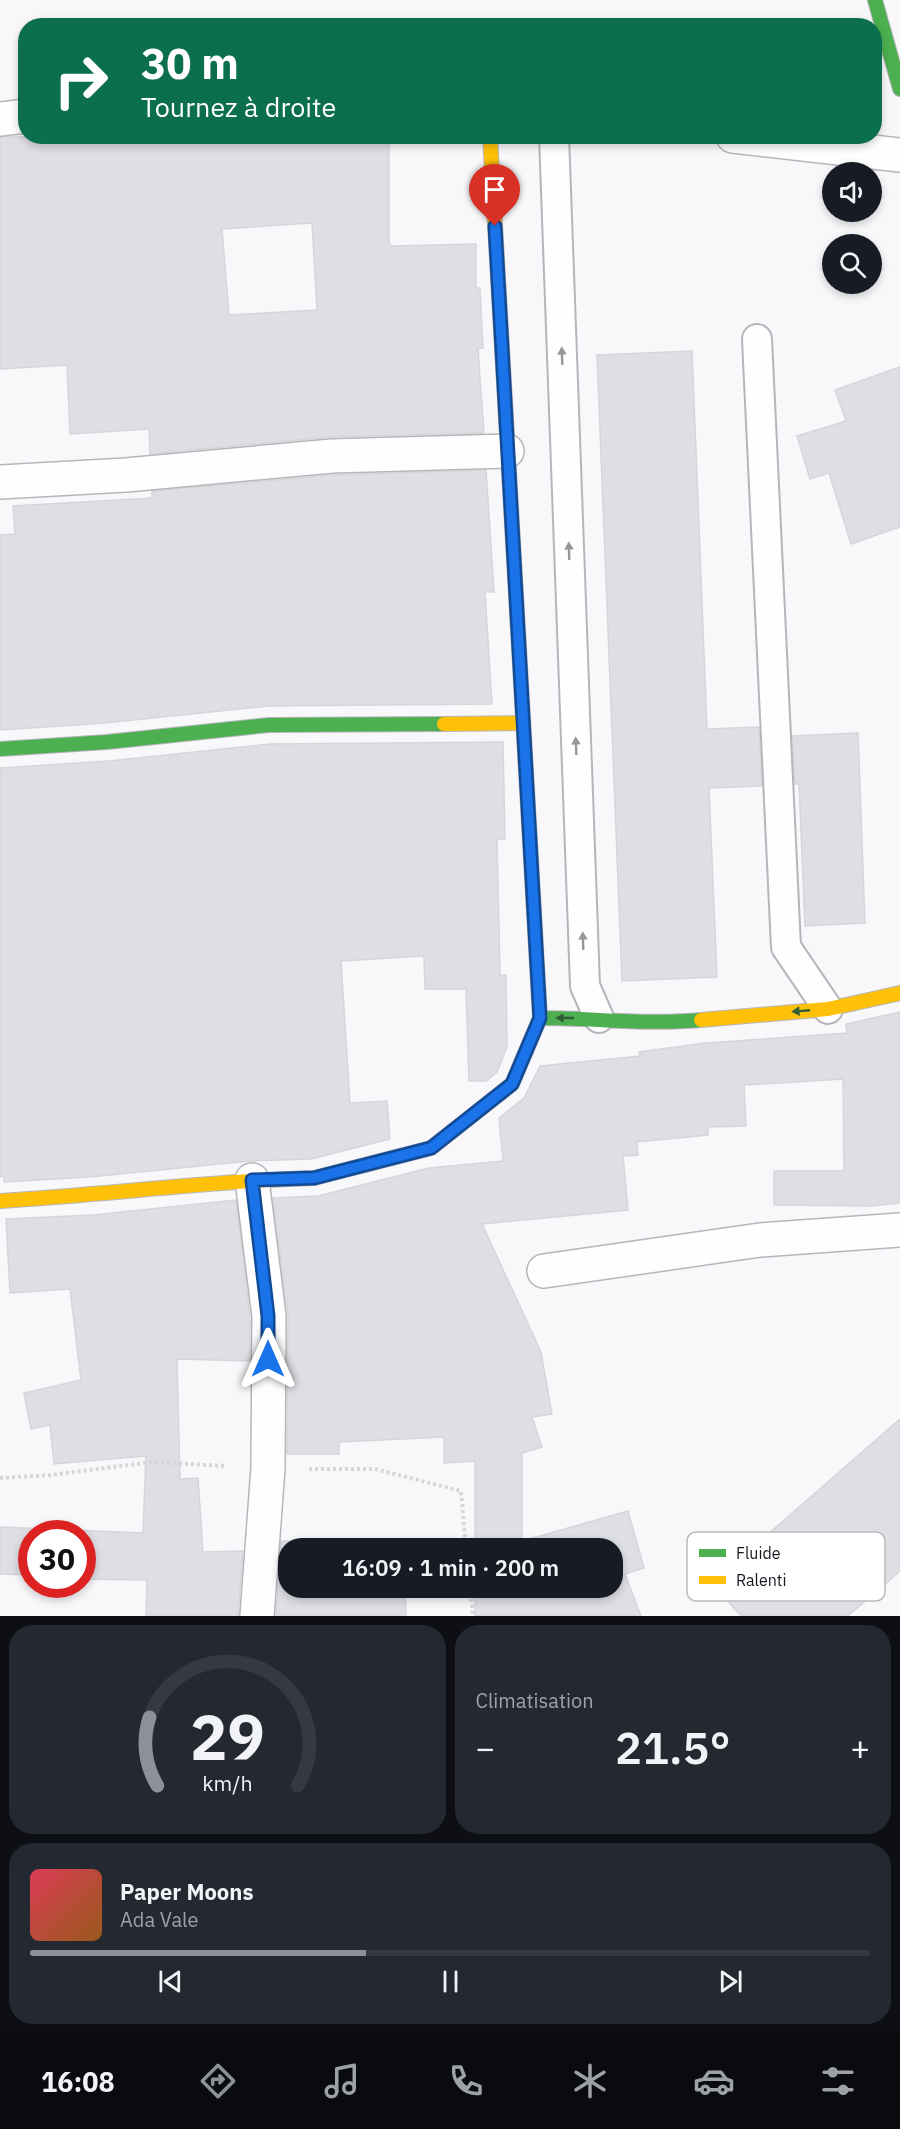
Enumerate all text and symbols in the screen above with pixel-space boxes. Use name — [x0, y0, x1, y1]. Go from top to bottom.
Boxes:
text: 30 m — [141, 36, 239, 91]
icon: right — [42, 42, 120, 120]
text: Tournez à droite — [141, 89, 336, 124]
map controls — [822, 162, 882, 294]
button: sound — [822, 162, 882, 222]
pin — [469, 164, 520, 226]
icon: arrive — [478, 173, 511, 206]
button: search — [822, 234, 882, 294]
one-way arrow — [557, 347, 567, 366]
one-way arrow — [564, 542, 574, 561]
one-way arrow — [572, 737, 581, 756]
one-way arrow — [579, 931, 588, 950]
one-way arrow — [792, 1006, 811, 1016]
one-way arrow — [556, 1013, 575, 1023]
position arrow — [236, 1327, 300, 1391]
speed limit sign: 30 — [18, 1520, 96, 1598]
legend — [687, 1532, 885, 1601]
text: Fluide — [736, 1543, 781, 1563]
text: 16:09 · 1 min · 200 m — [342, 1553, 559, 1582]
text: Ralenti — [736, 1570, 786, 1590]
text: Climatisation — [476, 1687, 594, 1714]
text: 29 — [190, 1696, 265, 1777]
text: 21.5° — [615, 1718, 731, 1776]
text: − — [476, 1726, 495, 1769]
text: + — [850, 1726, 870, 1769]
text: km/h — [202, 1770, 252, 1798]
text: Paper Moons — [120, 1877, 253, 1906]
text: Ada Vale — [120, 1906, 199, 1933]
icon: previous — [154, 1965, 187, 1998]
icon: pause — [434, 1965, 467, 1998]
icon: next — [714, 1965, 747, 1998]
icon: directions — [197, 2060, 239, 2102]
icon: music — [321, 2060, 363, 2102]
icon: phone — [445, 2060, 487, 2102]
icon: climate — [569, 2060, 611, 2102]
icon: car — [693, 2060, 735, 2102]
icon: filters — [817, 2060, 859, 2102]
text: 16:08 — [41, 2064, 115, 2099]

